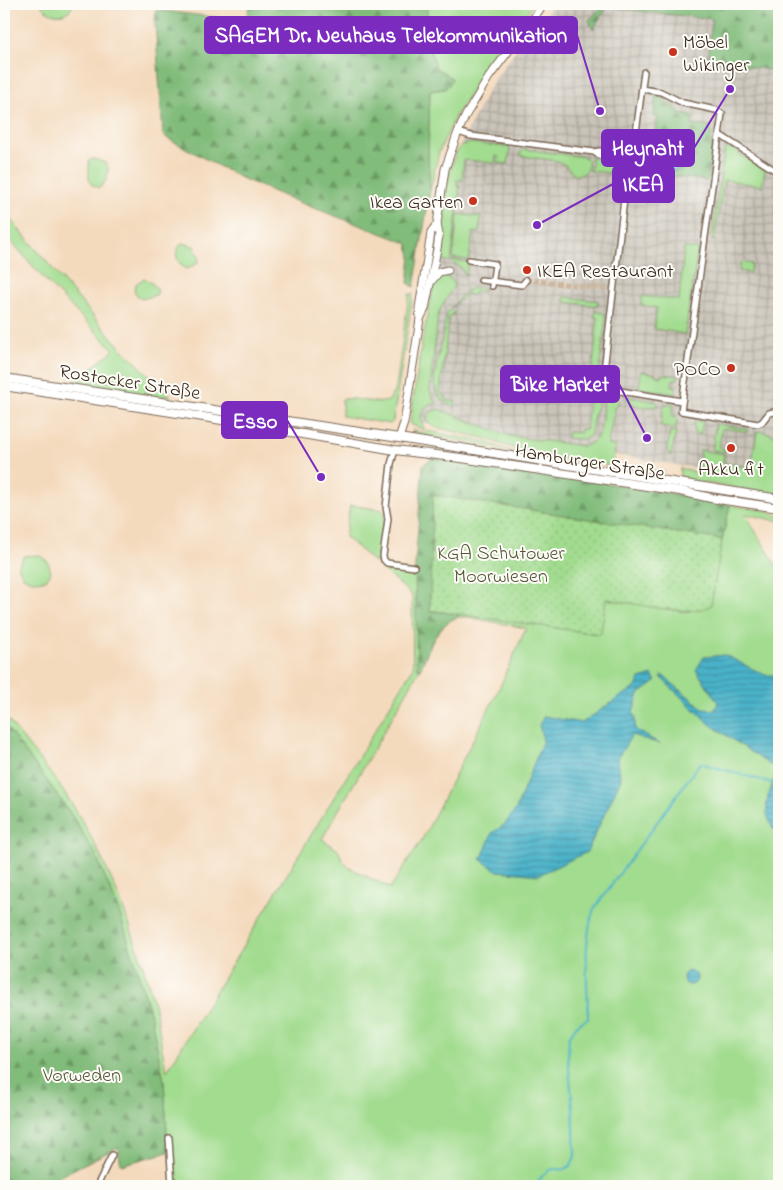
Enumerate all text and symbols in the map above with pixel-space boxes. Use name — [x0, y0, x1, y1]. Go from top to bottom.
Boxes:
callout: SAGEM Dr. Neuhaus Telekommunikation — [205, 17, 577, 53]
text: SAGEM Dr. Neuhaus Telekommunikation — [215, 22, 567, 52]
place label: Möbel Wikinger — [683, 29, 750, 82]
marker: Möbel Wikinger — [667, 46, 679, 58]
callout: Heynaht — [602, 130, 694, 166]
text: Heynaht — [612, 135, 685, 167]
callout: IKEA — [613, 166, 674, 202]
text: IKEA — [623, 171, 663, 201]
place label: Ikea Garten — [370, 189, 463, 218]
marker: Ikea Garten — [467, 195, 479, 207]
place label: IKEA Restaurant — [537, 258, 674, 287]
marker: IKEA Restaurant — [521, 264, 533, 276]
place label: POCO — [674, 356, 721, 385]
street label: Rostocker Straße — [57, 358, 202, 409]
marker: POCO — [725, 362, 737, 374]
callout: Bike Market — [501, 366, 619, 402]
text: Bike Market — [510, 371, 610, 401]
callout: Esso — [222, 402, 287, 438]
text: Esso — [232, 408, 278, 438]
street label: Hamburger Straße — [512, 437, 667, 491]
marker: Akku fit — [725, 442, 737, 454]
place label: Akku fit — [698, 456, 764, 485]
park label: KGA Schutower Moorwiesen — [437, 540, 566, 592]
park label: Vorweden — [42, 1062, 121, 1091]

